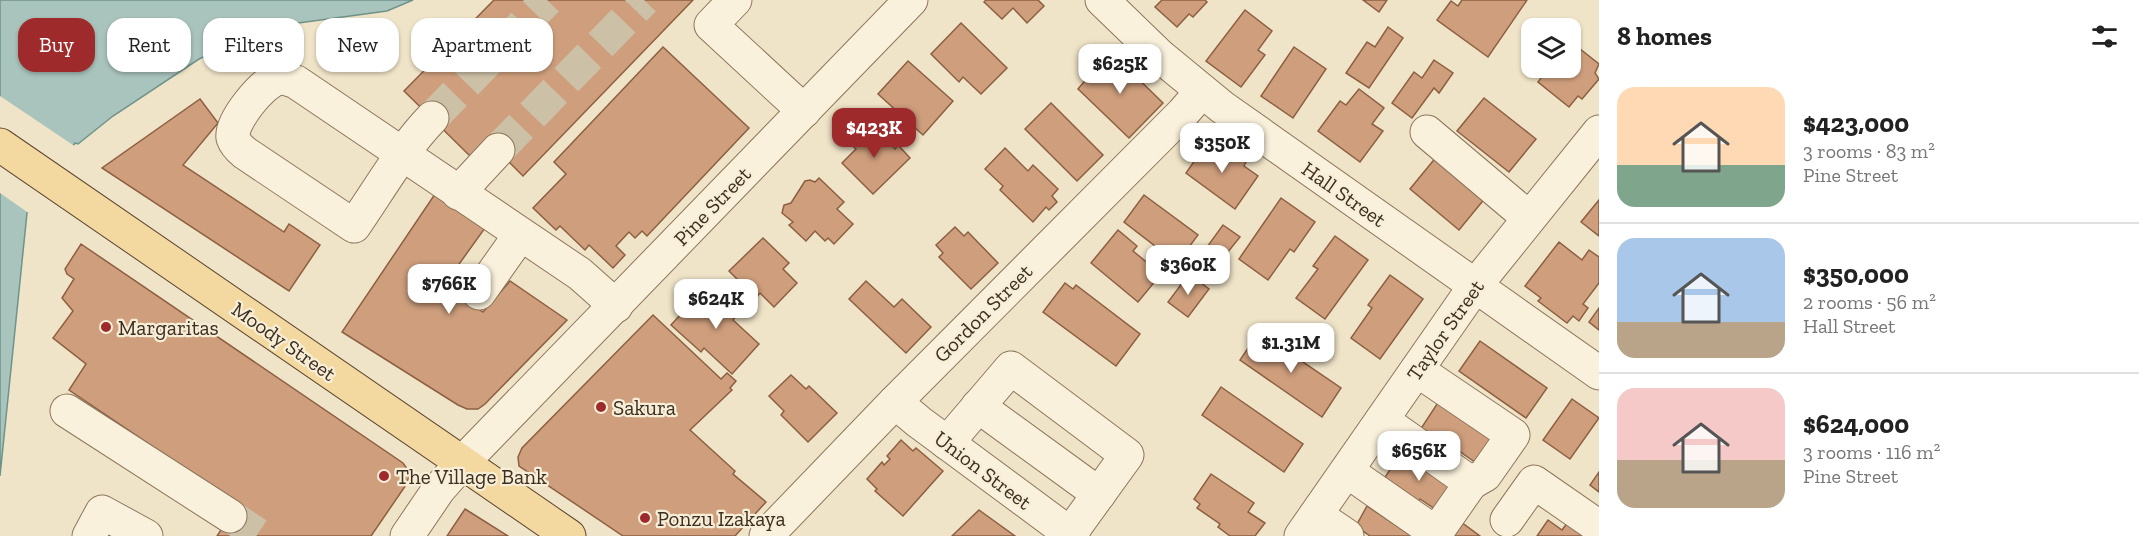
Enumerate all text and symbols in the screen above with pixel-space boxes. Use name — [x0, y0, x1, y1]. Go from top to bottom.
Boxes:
chip: Buy — [18, 18, 95, 72]
chip: Rent — [107, 18, 191, 72]
chip: Filters — [203, 18, 304, 72]
chip: New — [316, 18, 399, 72]
chip: Apartment — [411, 18, 553, 72]
map controls — [1521, 18, 1581, 78]
button: layers — [1521, 18, 1581, 78]
text: 8 homes — [1617, 20, 1712, 52]
icon: filters — [2088, 20, 2121, 53]
pin: $625K — [1078, 44, 1162, 95]
text: $625K — [1092, 51, 1148, 75]
text: $423,000 — [1803, 107, 1909, 139]
pin: $423K — [832, 108, 916, 159]
icon: home — [1665, 111, 1737, 183]
text: $423K — [846, 115, 902, 139]
pin: $350K — [1180, 123, 1264, 174]
text: $350K — [1194, 130, 1250, 154]
text: 3 rooms · 83 m² — [1803, 139, 1935, 163]
street label: Hall Street — [1297, 156, 1391, 232]
street label: Pine Street — [668, 161, 756, 251]
text: Pine Street — [1803, 163, 1898, 187]
pin: $360K — [1146, 245, 1230, 296]
text: $360K — [1160, 252, 1216, 276]
text: $350,000 — [1803, 258, 1909, 290]
street label: Gordon Street — [929, 259, 1037, 367]
icon: home — [1665, 262, 1737, 334]
pin: $766K — [407, 264, 491, 315]
text: $766K — [422, 271, 476, 295]
street label: Taylor Street — [1401, 275, 1489, 385]
pin: $624K — [674, 279, 758, 330]
text: $624K — [688, 286, 744, 310]
text: 2 rooms · 56 m² — [1803, 290, 1936, 314]
street label: Moody Street — [227, 296, 341, 386]
text: Hall Street — [1803, 314, 1895, 338]
place label: Margaritas — [118, 315, 219, 340]
marker: Margaritas — [99, 320, 113, 334]
pin: $1.31M — [1242, 323, 1340, 374]
text: $1.31M — [1261, 330, 1321, 354]
place label: Sakura — [613, 395, 676, 420]
marker: Sakura — [594, 400, 608, 414]
text: $624,000 — [1803, 408, 1909, 440]
icon: home — [1665, 412, 1737, 484]
street label: Union Street — [929, 425, 1037, 515]
pin: $656K — [1377, 431, 1461, 482]
text: $656K — [1391, 438, 1447, 462]
text: 3 rooms · 116 m² — [1803, 440, 1940, 464]
place label: The Village Bank — [396, 464, 547, 489]
text: Pine Street — [1803, 464, 1898, 488]
marker: The Village Bank — [377, 469, 391, 483]
place label: Ponzu Izakaya — [657, 506, 786, 531]
marker: Ponzu Izakaya — [638, 511, 652, 525]

